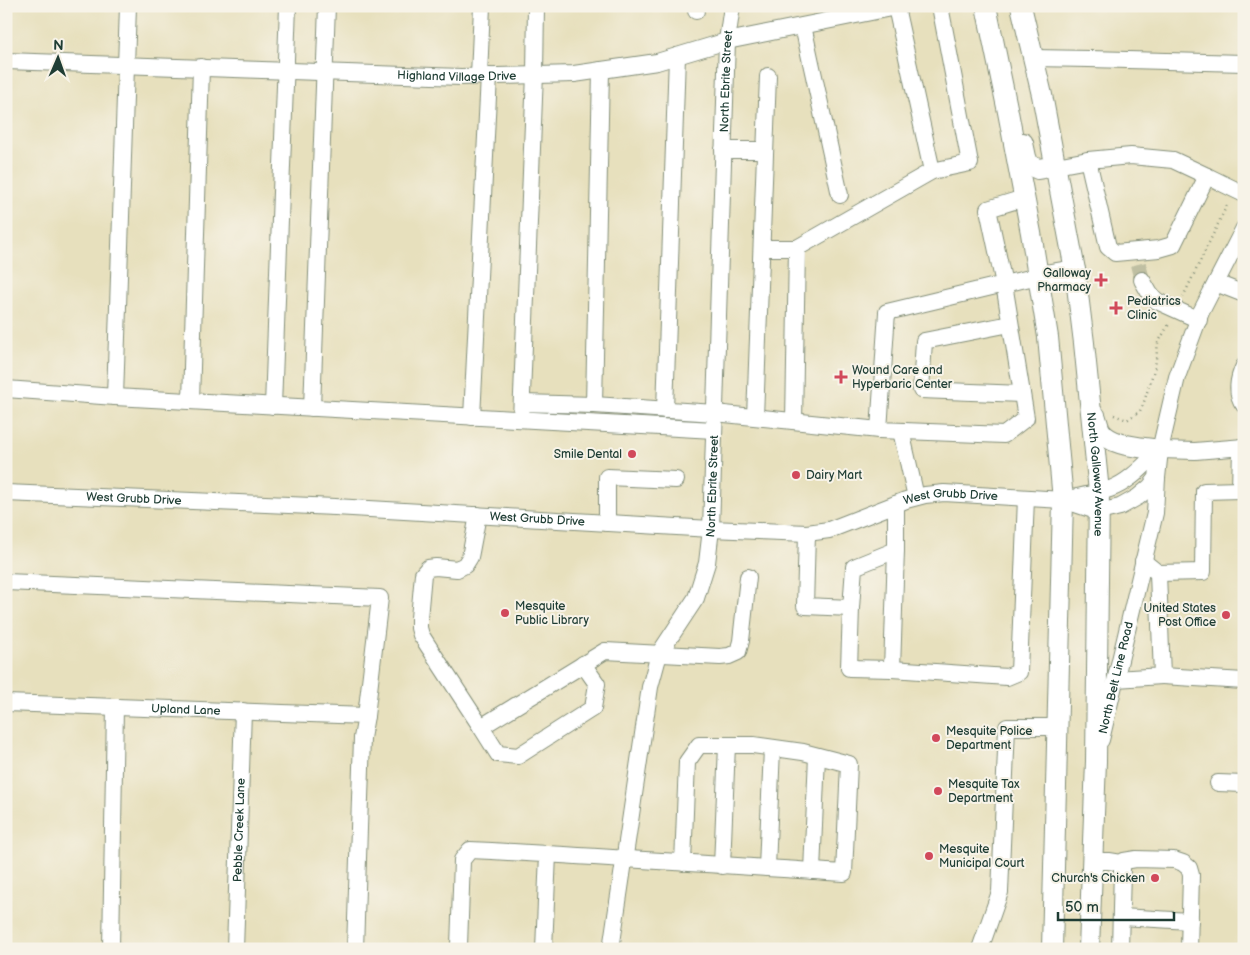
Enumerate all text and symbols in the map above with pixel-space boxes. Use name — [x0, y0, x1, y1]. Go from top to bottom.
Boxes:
street label: North Ebrite Street — [717, 29, 736, 133]
north arrow — [32, 32, 82, 82]
text: N — [53, 37, 64, 54]
street label: Highland Village Drive — [397, 68, 516, 85]
place label: Galloway Pharmacy — [1037, 266, 1092, 295]
marker: Galloway Pharmacy — [1095, 274, 1107, 286]
place label: Pediatrics Clinic — [1127, 294, 1181, 323]
marker: Pediatrics Clinic — [1109, 301, 1123, 315]
place label: Wound Care and Hyperbaric Center — [852, 363, 953, 392]
marker: Wound Care and Hyperbaric Center — [834, 370, 848, 384]
street label: North Galloway Avenue — [1083, 411, 1106, 537]
street label: North Ebrite Street — [703, 435, 722, 538]
place label: Smile Dental — [554, 447, 622, 462]
marker: Smile Dental — [626, 448, 638, 460]
place label: Dairy Mart — [806, 468, 863, 483]
marker: Dairy Mart — [790, 469, 802, 481]
street label: West Grubb Drive — [902, 486, 998, 508]
street label: West Grubb Drive — [86, 489, 182, 508]
street label: West Grubb Drive — [489, 509, 585, 530]
place label: Mesquite Public Library — [515, 599, 589, 628]
place label: United States Post Office — [1144, 601, 1216, 630]
marker: Mesquite Public Library — [499, 607, 511, 619]
marker: United States Post Office — [1220, 609, 1232, 621]
street label: North Belt Line Road — [1096, 620, 1137, 735]
street label: Upland Lane — [151, 701, 221, 719]
place label: Mesquite Police Department — [946, 724, 1032, 753]
marker: Mesquite Police Department — [930, 732, 942, 744]
place label: Mesquite Tax Department — [948, 777, 1020, 806]
street label: Pebble Creek Lane — [230, 778, 249, 882]
marker: Mesquite Tax Department — [932, 785, 944, 797]
place label: Mesquite Municipal Court — [939, 842, 1025, 871]
marker: Mesquite Municipal Court — [923, 850, 935, 862]
place label: Church's Chicken — [1051, 871, 1145, 886]
marker: Church's Chicken — [1149, 872, 1161, 884]
scale bar — [1058, 890, 1174, 922]
text: 50 m — [1065, 898, 1099, 917]

